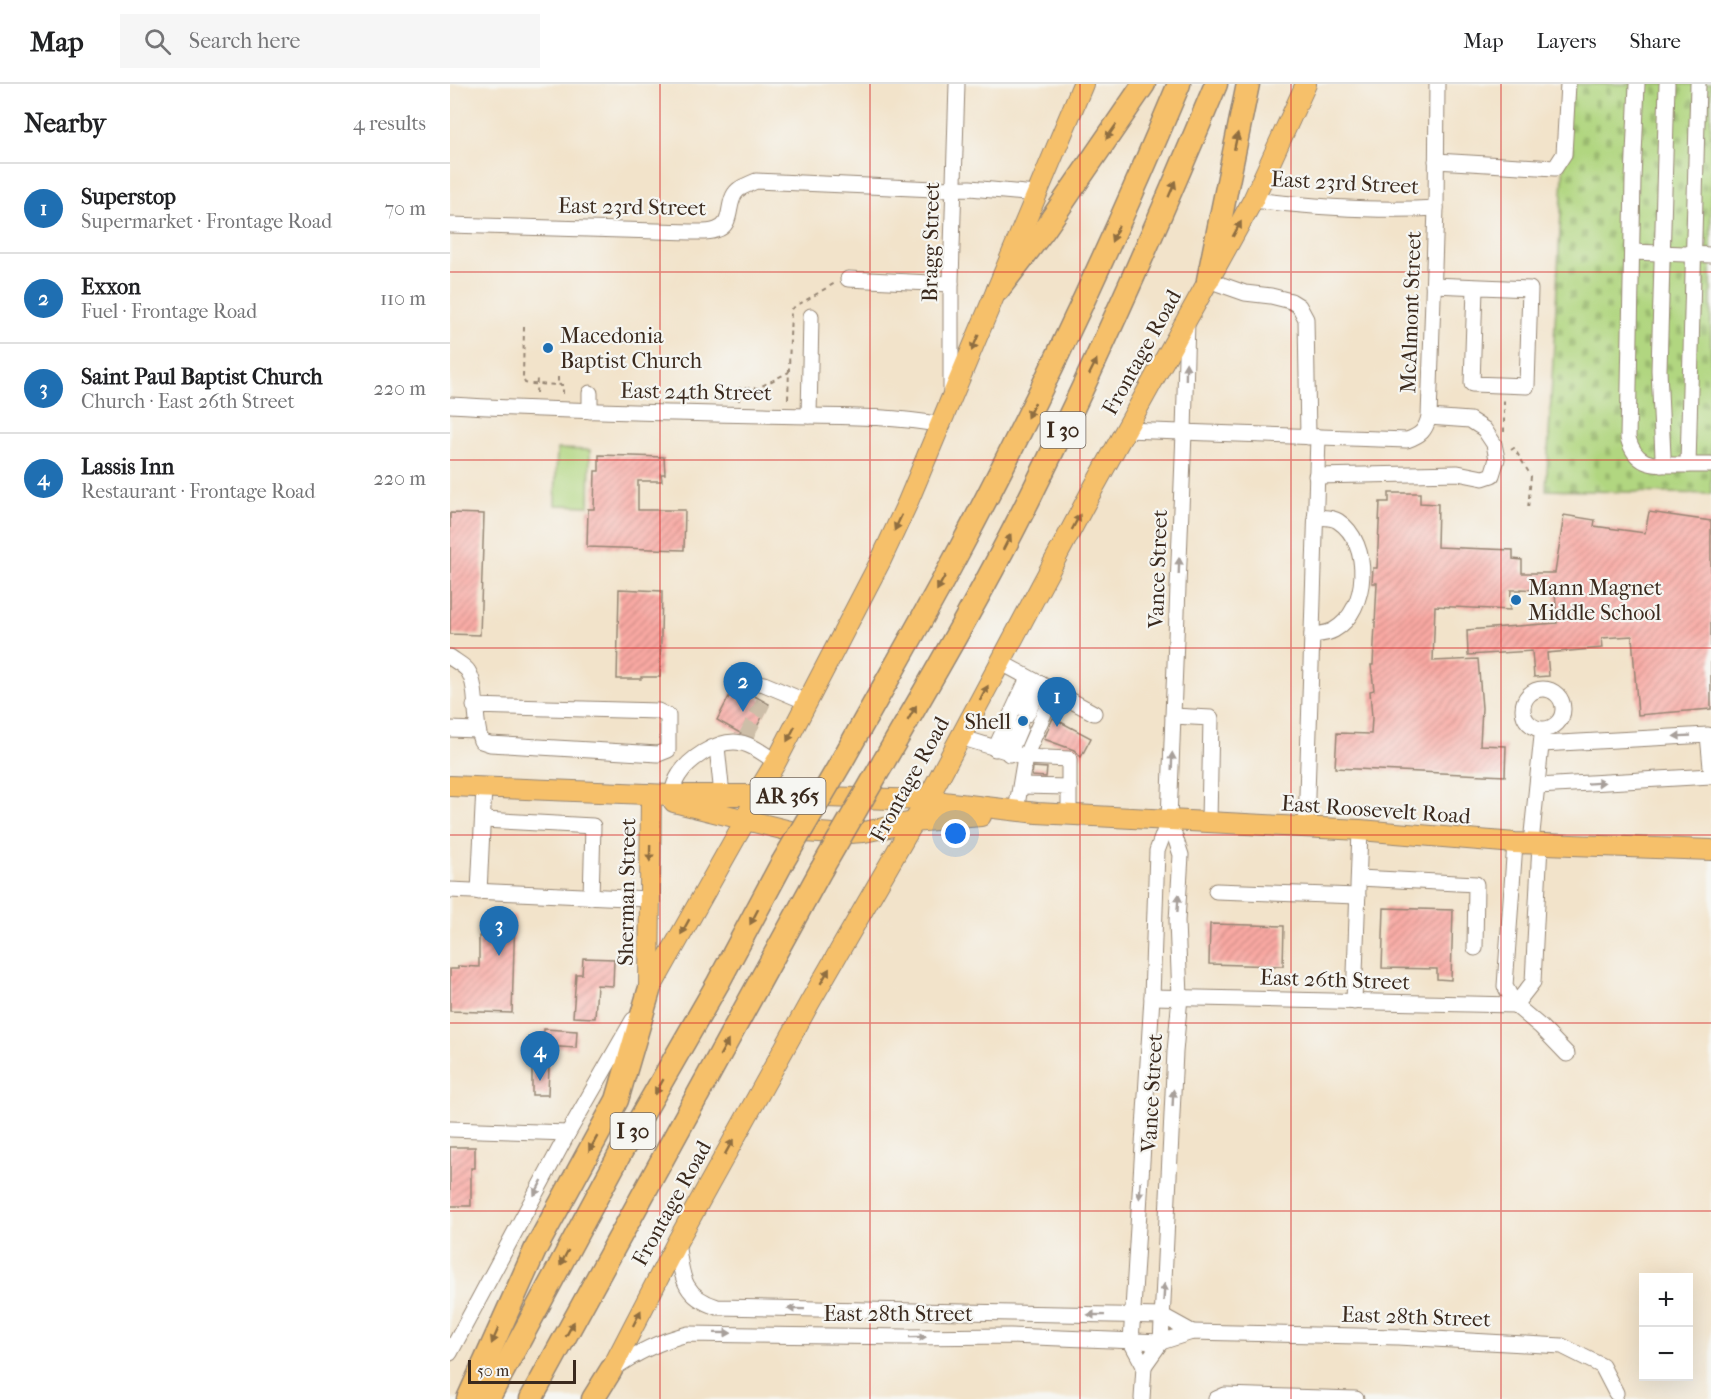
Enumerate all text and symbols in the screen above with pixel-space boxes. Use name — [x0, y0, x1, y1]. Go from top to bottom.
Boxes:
search box — [120, 14, 540, 68]
text: Map — [30, 25, 84, 58]
icon: search — [141, 25, 174, 58]
text: Search here — [189, 28, 300, 54]
text: Map — [1463, 29, 1504, 53]
text: Layers — [1537, 29, 1596, 53]
text: Share — [1629, 29, 1681, 53]
text: Nearby — [24, 108, 106, 139]
text: 4 results — [353, 112, 426, 135]
one-way arrow — [1106, 124, 1117, 140]
one-way arrow — [1232, 131, 1241, 150]
street label: East 23rd Street — [1270, 166, 1420, 200]
one-way arrow — [1168, 180, 1177, 198]
street label: Bragg Street — [917, 182, 945, 302]
text: Superstop — [81, 184, 176, 210]
street label: East 23rd Street — [558, 193, 707, 221]
text: 1 — [40, 197, 47, 220]
text: 70 m — [384, 197, 426, 220]
text: Supermarket · Frontage Road — [81, 210, 332, 233]
one-way arrow — [1232, 220, 1242, 237]
one-way arrow — [1110, 226, 1119, 243]
street label: McAlmont Street — [1395, 230, 1427, 394]
text: Exxon — [81, 274, 141, 300]
street label: Frontage Road — [1097, 285, 1187, 420]
text: 2 — [38, 287, 49, 310]
text: 110 m — [380, 287, 426, 310]
text: Fuel · Frontage Road — [81, 300, 257, 323]
place label: Macedonia Baptist Church — [560, 323, 703, 374]
one-way arrow — [970, 335, 980, 353]
marker: Macedonia Baptist Church — [541, 341, 555, 355]
one-way arrow — [1088, 359, 1097, 376]
one-way arrow — [1181, 362, 1191, 381]
text: Saint Paul Baptist Church — [81, 364, 323, 390]
text: 3 — [39, 377, 48, 400]
text: 220 m — [373, 377, 426, 400]
street label: East 24th Street — [620, 378, 772, 406]
text: Church · East 26th Street — [81, 390, 295, 413]
one-way arrow — [1027, 402, 1036, 419]
road number: I 30 — [1040, 412, 1086, 448]
text: Lassis Inn — [81, 454, 174, 480]
text: 4 — [38, 467, 49, 490]
text: 220 m — [373, 467, 426, 490]
text: Restaurant · Frontage Road — [81, 480, 315, 503]
street label: Vance Street — [1143, 509, 1173, 630]
one-way arrow — [1071, 513, 1080, 530]
one-way arrow — [894, 514, 903, 531]
one-way arrow — [1002, 534, 1012, 551]
one-way arrow — [1175, 557, 1184, 576]
one-way arrow — [936, 575, 946, 592]
place label: Mann Magnet Middle School — [1528, 575, 1662, 626]
marker: Mann Magnet Middle School — [1509, 593, 1523, 607]
pin: 2 — [724, 662, 762, 712]
pin: 1 — [1038, 678, 1076, 727]
one-way arrow — [979, 685, 988, 702]
one-way arrow — [907, 704, 917, 721]
place label: Shell — [964, 709, 1011, 735]
street label: Frontage Road — [865, 712, 955, 847]
marker: Shell — [1016, 714, 1030, 728]
one-way arrow — [786, 725, 796, 742]
one-way arrow — [1672, 731, 1691, 741]
one-way arrow — [1167, 751, 1176, 770]
road number: AR 365 — [750, 778, 826, 814]
one-way arrow — [1586, 778, 1605, 787]
street label: East Roosevelt Road — [1280, 790, 1473, 830]
street label: Sherman Street — [613, 818, 641, 966]
your location — [941, 819, 970, 848]
one-way arrow — [645, 844, 655, 863]
one-way arrow — [1173, 893, 1183, 912]
pin: 3 — [479, 906, 518, 956]
one-way arrow — [749, 909, 759, 926]
one-way arrow — [679, 919, 690, 935]
street label: East 26th Street — [1259, 964, 1411, 996]
one-way arrow — [819, 968, 830, 984]
pin: 4 — [520, 1032, 560, 1081]
street label: Vance Street — [1136, 1033, 1168, 1154]
one-way arrow — [719, 1039, 729, 1056]
one-way arrow — [653, 1079, 664, 1095]
one-way arrow — [1168, 1088, 1177, 1107]
road number: I 30 — [610, 1113, 656, 1149]
one-way arrow — [588, 1135, 598, 1152]
street label: Frontage Road — [627, 1136, 717, 1271]
one-way arrow — [724, 1138, 734, 1155]
one-way arrow — [533, 1180, 543, 1197]
one-way arrow — [1136, 1181, 1145, 1200]
one-way arrow — [559, 1250, 569, 1267]
map controls — [1639, 1273, 1693, 1381]
button: + — [1639, 1273, 1693, 1327]
one-way arrow — [1159, 1283, 1168, 1302]
street label: East 28th Street — [823, 1301, 973, 1327]
street label: East 28th Street — [1341, 1301, 1491, 1333]
one-way arrow — [786, 1305, 805, 1314]
one-way arrow — [632, 1310, 642, 1327]
one-way arrow — [1086, 1310, 1105, 1320]
one-way arrow — [564, 1321, 575, 1337]
one-way arrow — [490, 1327, 500, 1345]
button: − — [1639, 1327, 1693, 1381]
one-way arrow — [714, 1328, 733, 1338]
one-way arrow — [909, 1332, 928, 1342]
scale bar — [468, 1357, 576, 1384]
text: 50 m — [477, 1361, 509, 1380]

